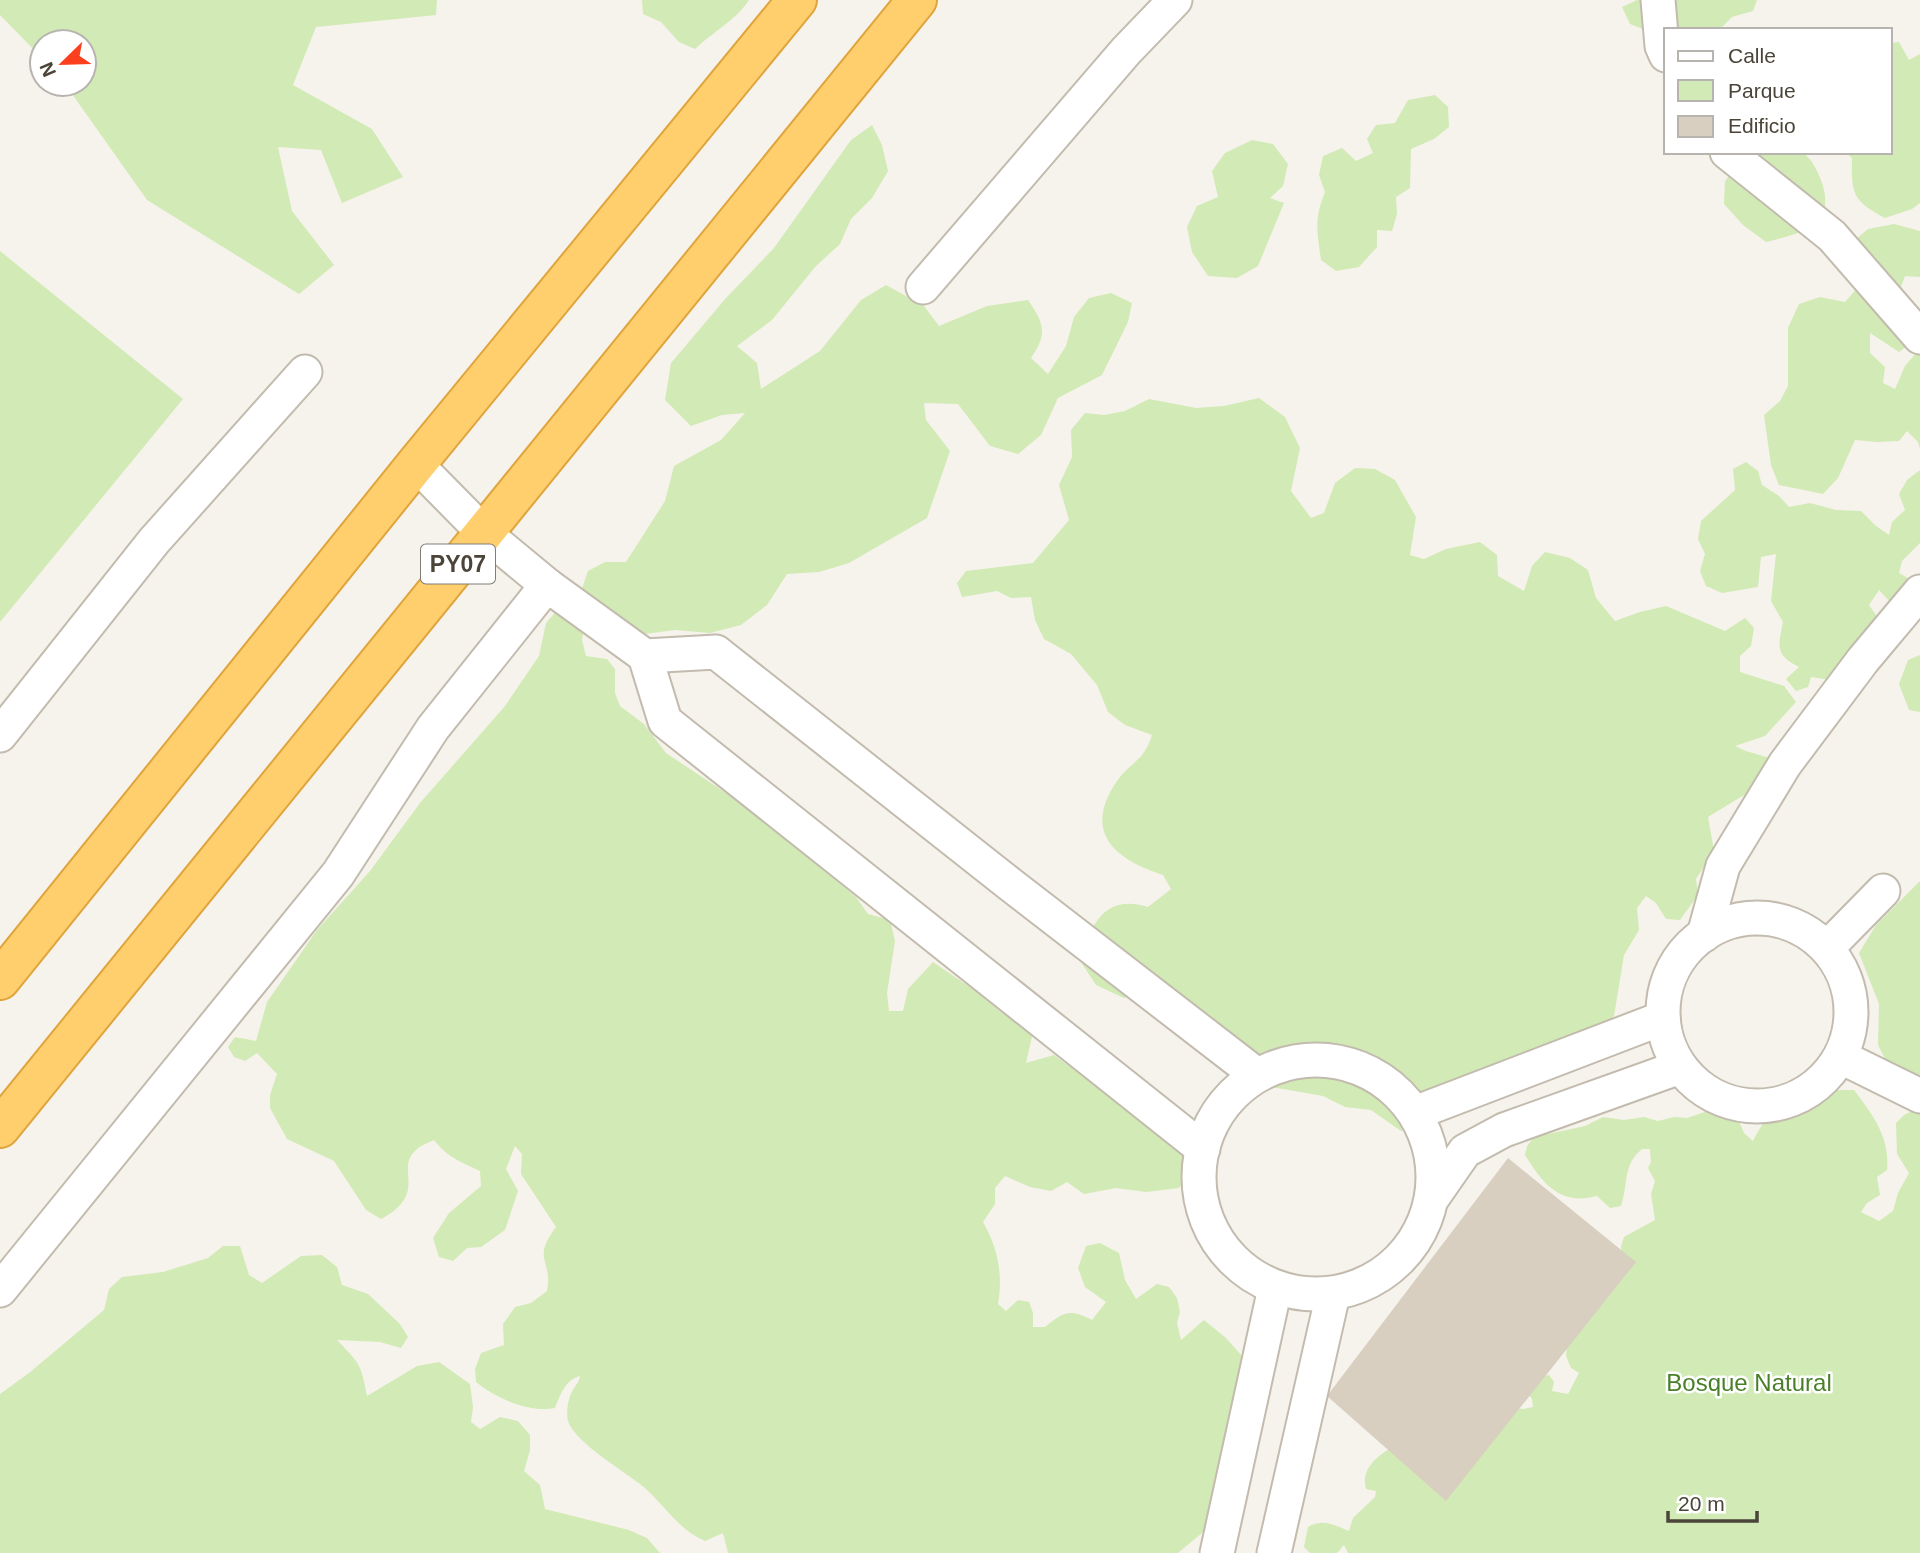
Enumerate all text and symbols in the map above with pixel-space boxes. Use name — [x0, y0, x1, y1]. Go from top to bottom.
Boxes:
north arrow — [28, 28, 98, 98]
legend — [1664, 28, 1892, 154]
text: Calle — [1728, 44, 1776, 67]
text: N — [35, 59, 60, 80]
text: Parque — [1728, 79, 1796, 102]
text: Edificio — [1728, 114, 1796, 137]
road number: PY07 — [421, 544, 495, 584]
park label: Bosque Natural — [1666, 1369, 1832, 1396]
scale bar — [1668, 1480, 1757, 1524]
text: 20 m — [1678, 1492, 1725, 1515]

